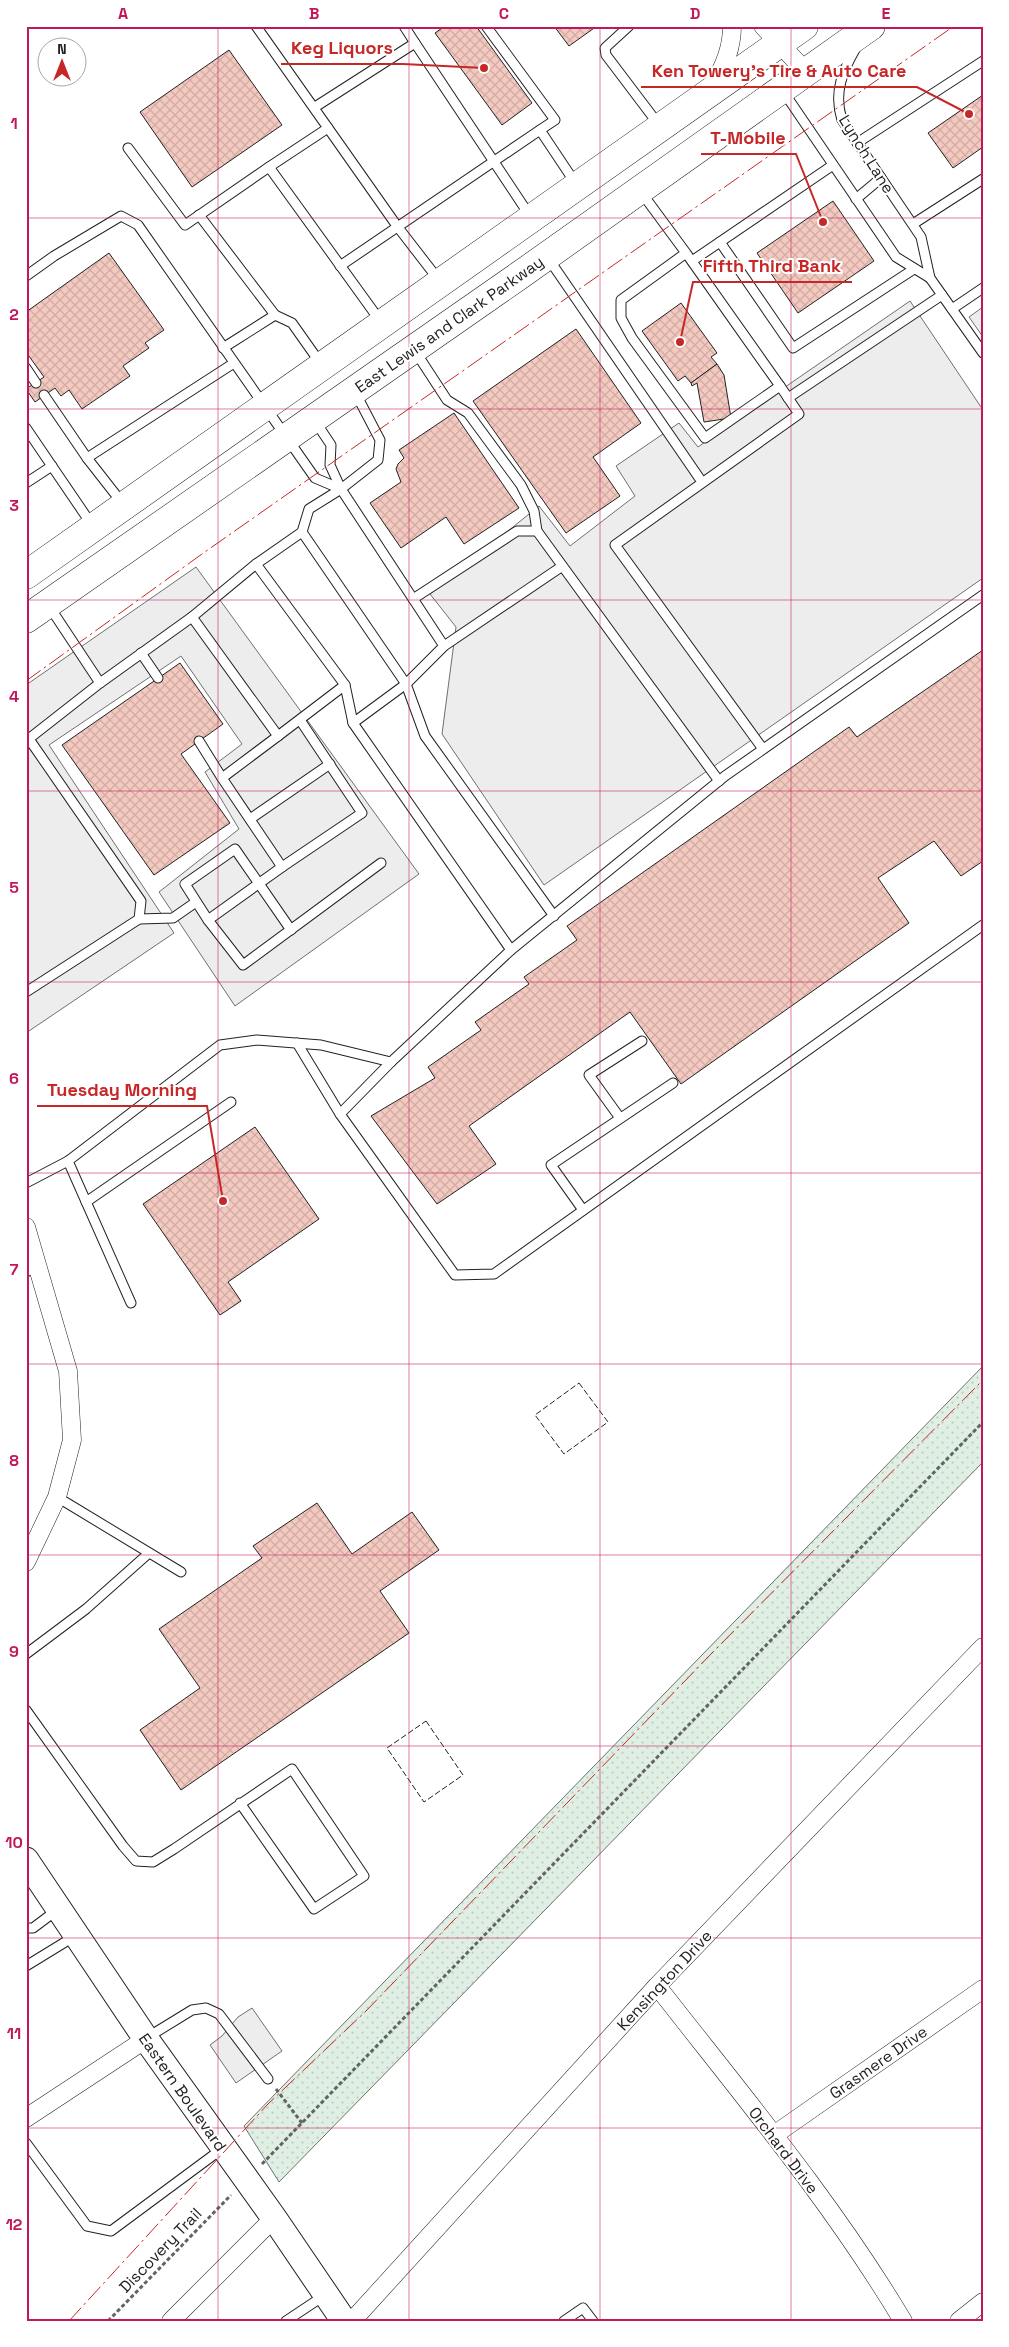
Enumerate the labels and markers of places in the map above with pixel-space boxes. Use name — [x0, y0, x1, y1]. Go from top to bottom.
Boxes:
callout: Keg Liquors — [281, 31, 403, 64]
callout: Ken Towery’s Tire & Auto Care — [641, 54, 917, 87]
callout: T-Mobile — [701, 121, 796, 154]
callout: Fifth Third Bank — [693, 249, 852, 282]
callout: Tuesday Morning — [37, 1073, 207, 1106]

